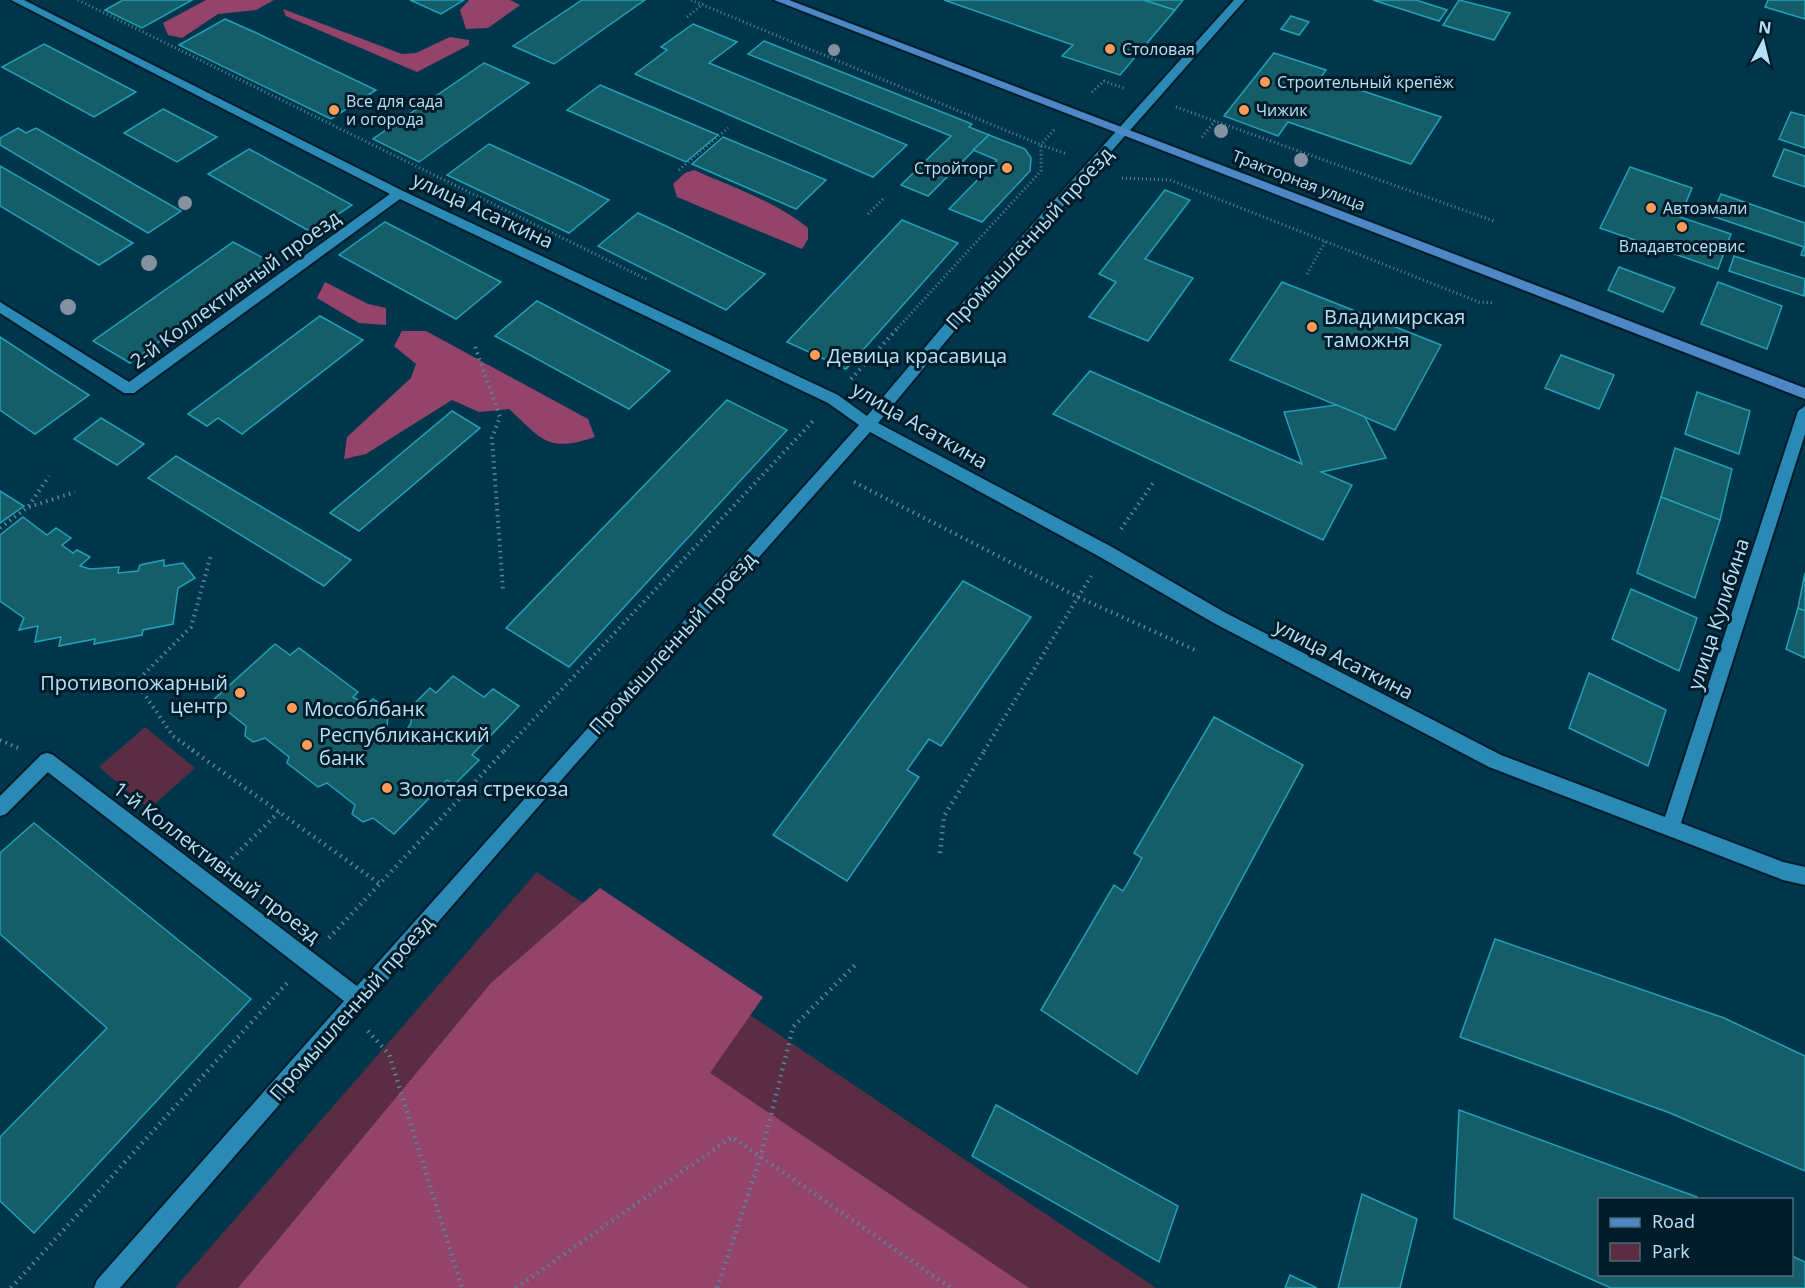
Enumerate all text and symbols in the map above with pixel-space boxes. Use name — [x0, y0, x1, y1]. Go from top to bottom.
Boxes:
north arrow — [1733, 12, 1793, 72]
text: N — [1757, 15, 1773, 39]
place label: Столовая — [1122, 38, 1195, 60]
marker: Столовая — [1103, 42, 1117, 56]
place label: Строительный крепёж — [1277, 71, 1454, 93]
marker: Строительный крепёж — [1258, 75, 1272, 89]
place label: Все для сада и огорода — [346, 90, 443, 130]
place label: Чижик — [1256, 99, 1308, 121]
marker: Все для сада и огорода — [327, 103, 341, 117]
marker: Чижик — [1237, 103, 1251, 117]
street label: Промышленный проезд — [940, 141, 1119, 335]
street label: Тракторная улица — [1229, 144, 1369, 216]
place label: Стройторг — [914, 157, 995, 179]
marker: Стройторг — [1000, 161, 1014, 175]
street label: улица Асаткина — [408, 166, 558, 254]
place label: Автоэмали — [1663, 197, 1747, 219]
marker: Автоэмали — [1644, 201, 1658, 215]
street label: 2-й Коллективный проезд — [125, 203, 346, 374]
marker: Владавтосервис — [1675, 220, 1689, 234]
place label: Владавтосервис — [1619, 235, 1745, 257]
place label: Владимирская таможня — [1324, 303, 1465, 353]
marker: Владимирская таможня — [1305, 320, 1319, 334]
place label: Девица красавица — [827, 342, 1007, 369]
marker: Девица красавица — [808, 348, 822, 362]
street label: улица Асаткина — [847, 375, 993, 475]
street label: улица Кулибина — [1681, 535, 1755, 693]
street label: Промышленный проезд — [583, 546, 762, 740]
street label: улица Асаткина — [1270, 612, 1418, 706]
place label: Противопожарный центр — [40, 669, 228, 719]
marker: Противопожарный центр — [233, 686, 247, 700]
place label: Мособлбанк — [304, 695, 426, 722]
marker: Мособлбанк — [285, 701, 299, 715]
place label: Республиканский банк — [319, 721, 490, 771]
marker: Республиканский банк — [300, 738, 314, 752]
street label: 1-й Коллективный проезд — [108, 775, 327, 949]
place label: Золотая стрекоза — [399, 775, 569, 802]
marker: Золотая стрекоза — [380, 781, 394, 795]
street label: Промышленный проезд — [263, 909, 439, 1106]
legend — [1598, 1198, 1793, 1276]
text: Road — [1652, 1209, 1695, 1233]
text: Park — [1652, 1239, 1690, 1263]

